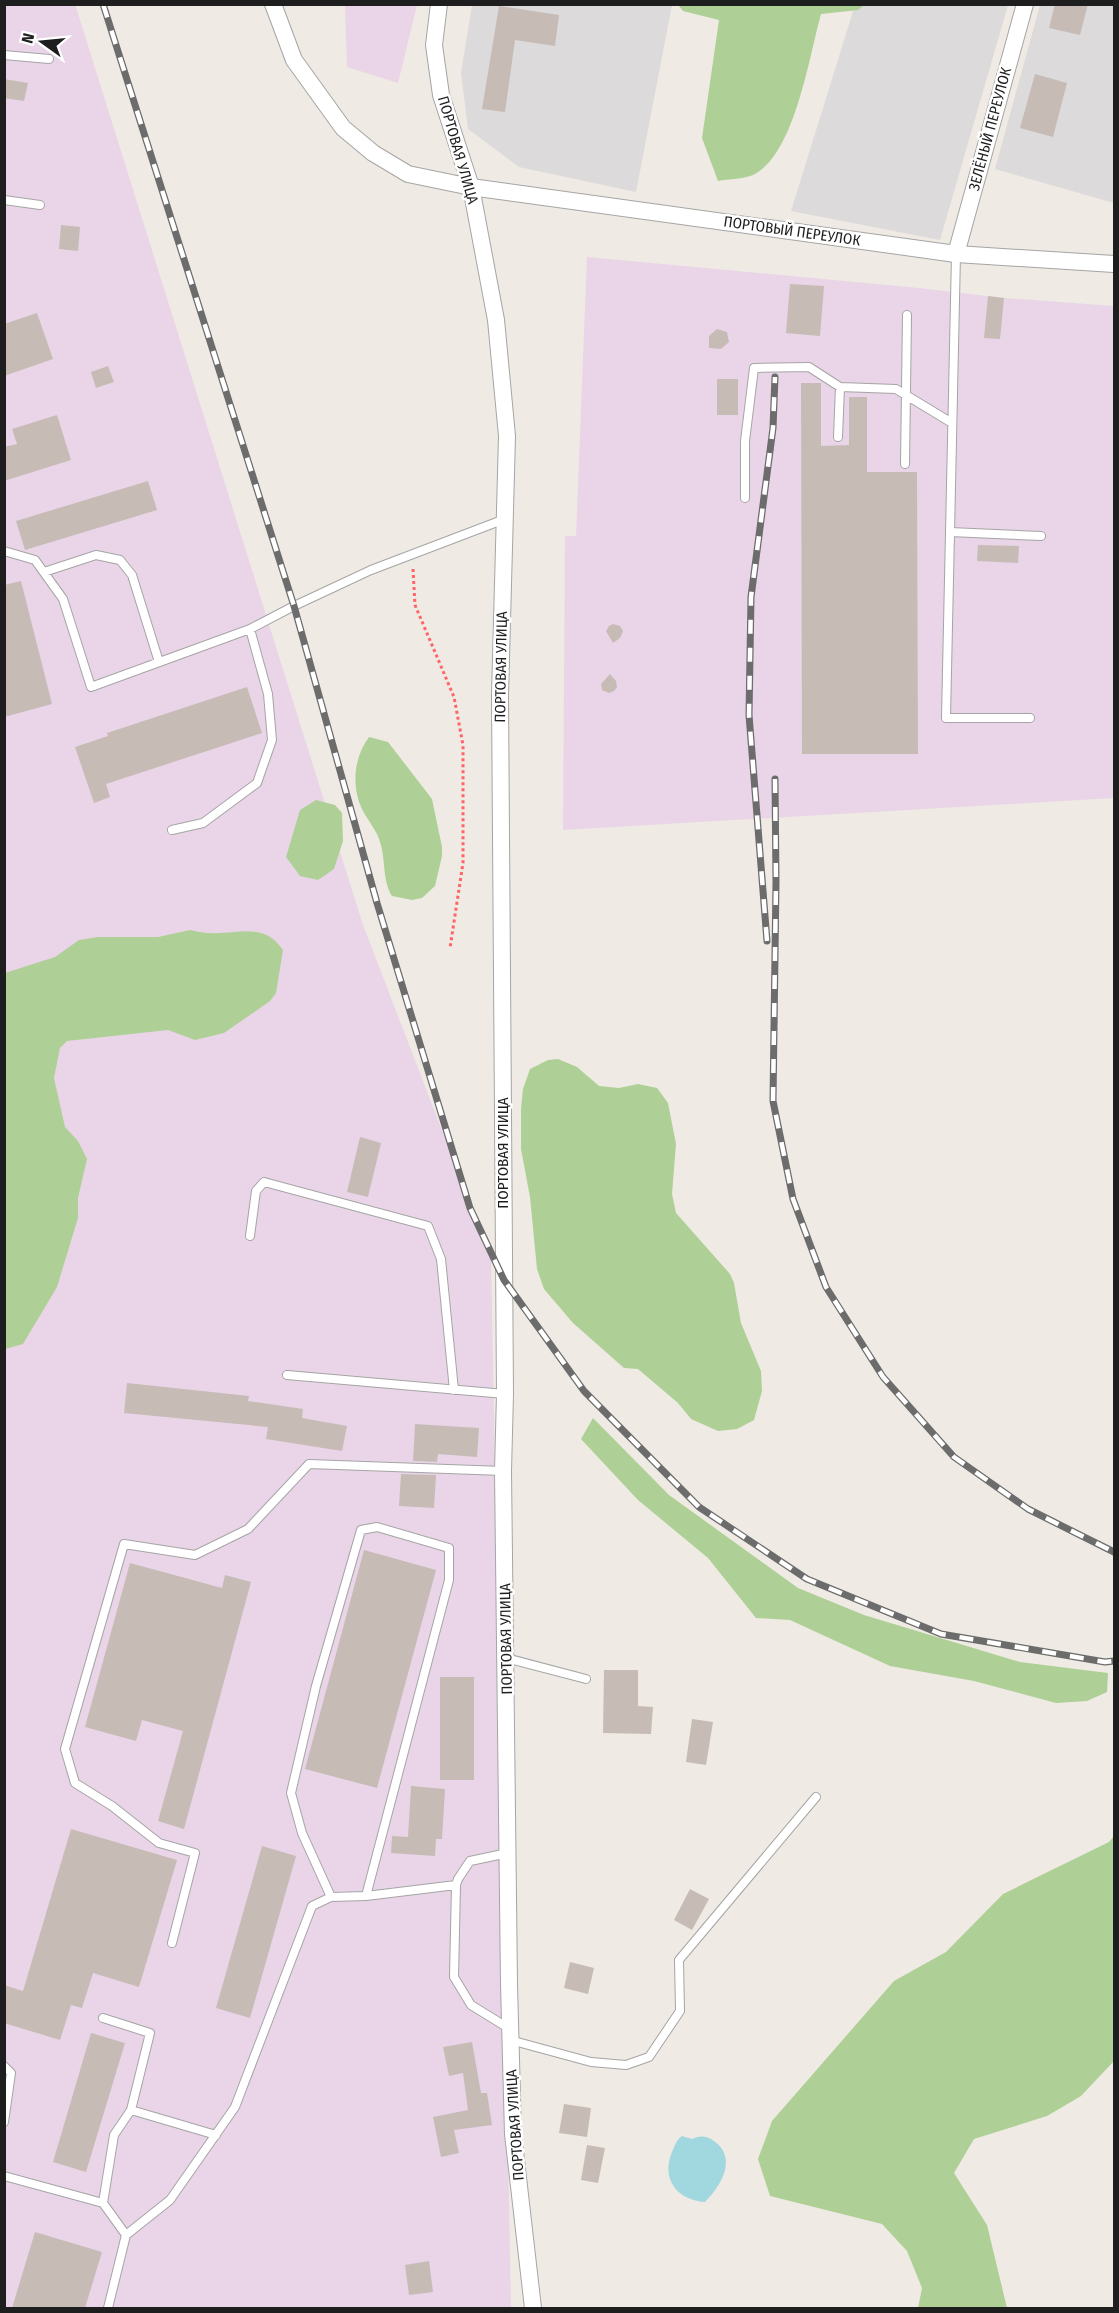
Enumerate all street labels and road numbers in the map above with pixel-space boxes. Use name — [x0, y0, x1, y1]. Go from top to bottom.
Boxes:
street label: ЗЕЛЁНЫЙ ПЕРЕУЛОК — [965, 65, 1015, 193]
street label: ПОРТОВАЯ УЛИЦА — [434, 94, 482, 206]
street label: ПОРТОВЫЙ ПЕРЕУЛОК — [722, 212, 862, 250]
street label: ПОРТОВАЯ УЛИЦА — [491, 611, 511, 723]
street label: ПОРТОВАЯ УЛИЦА — [494, 1097, 512, 1209]
street label: ПОРТОВАЯ УЛИЦА — [496, 1583, 516, 1695]
street label: ПОРТОВАЯ УЛИЦА — [502, 2069, 528, 2181]

